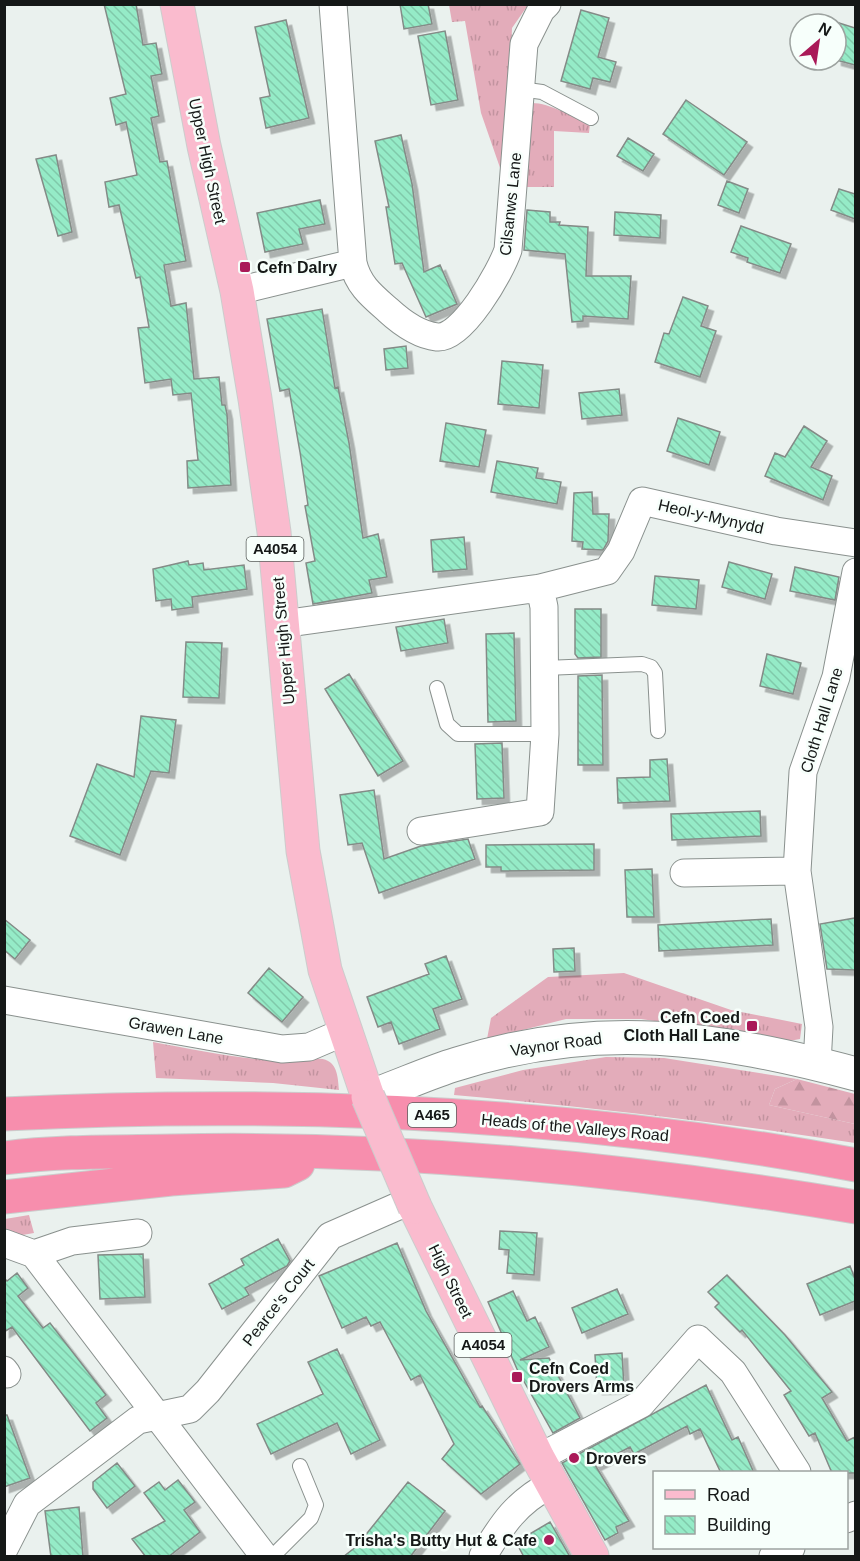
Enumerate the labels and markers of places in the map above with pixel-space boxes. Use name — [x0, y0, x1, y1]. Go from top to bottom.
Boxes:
place label: Cefn Dalry — [257, 259, 337, 276]
marker: Cefn Dalry — [238, 260, 252, 274]
place label: Cefn Coed Cloth Hall Lane — [624, 1009, 740, 1044]
marker: Cefn Coed Cloth Hall Lane — [745, 1019, 759, 1033]
place label: Cefn Coed Drovers Arms — [529, 1360, 634, 1395]
marker: Cefn Coed Drovers Arms — [510, 1370, 524, 1384]
place label: Drovers — [586, 1450, 647, 1467]
marker: Drovers — [567, 1451, 581, 1465]
place label: Trisha's Butty Hut & Cafe — [346, 1532, 537, 1549]
marker: Trisha's Butty Hut & Cafe — [542, 1533, 556, 1547]

